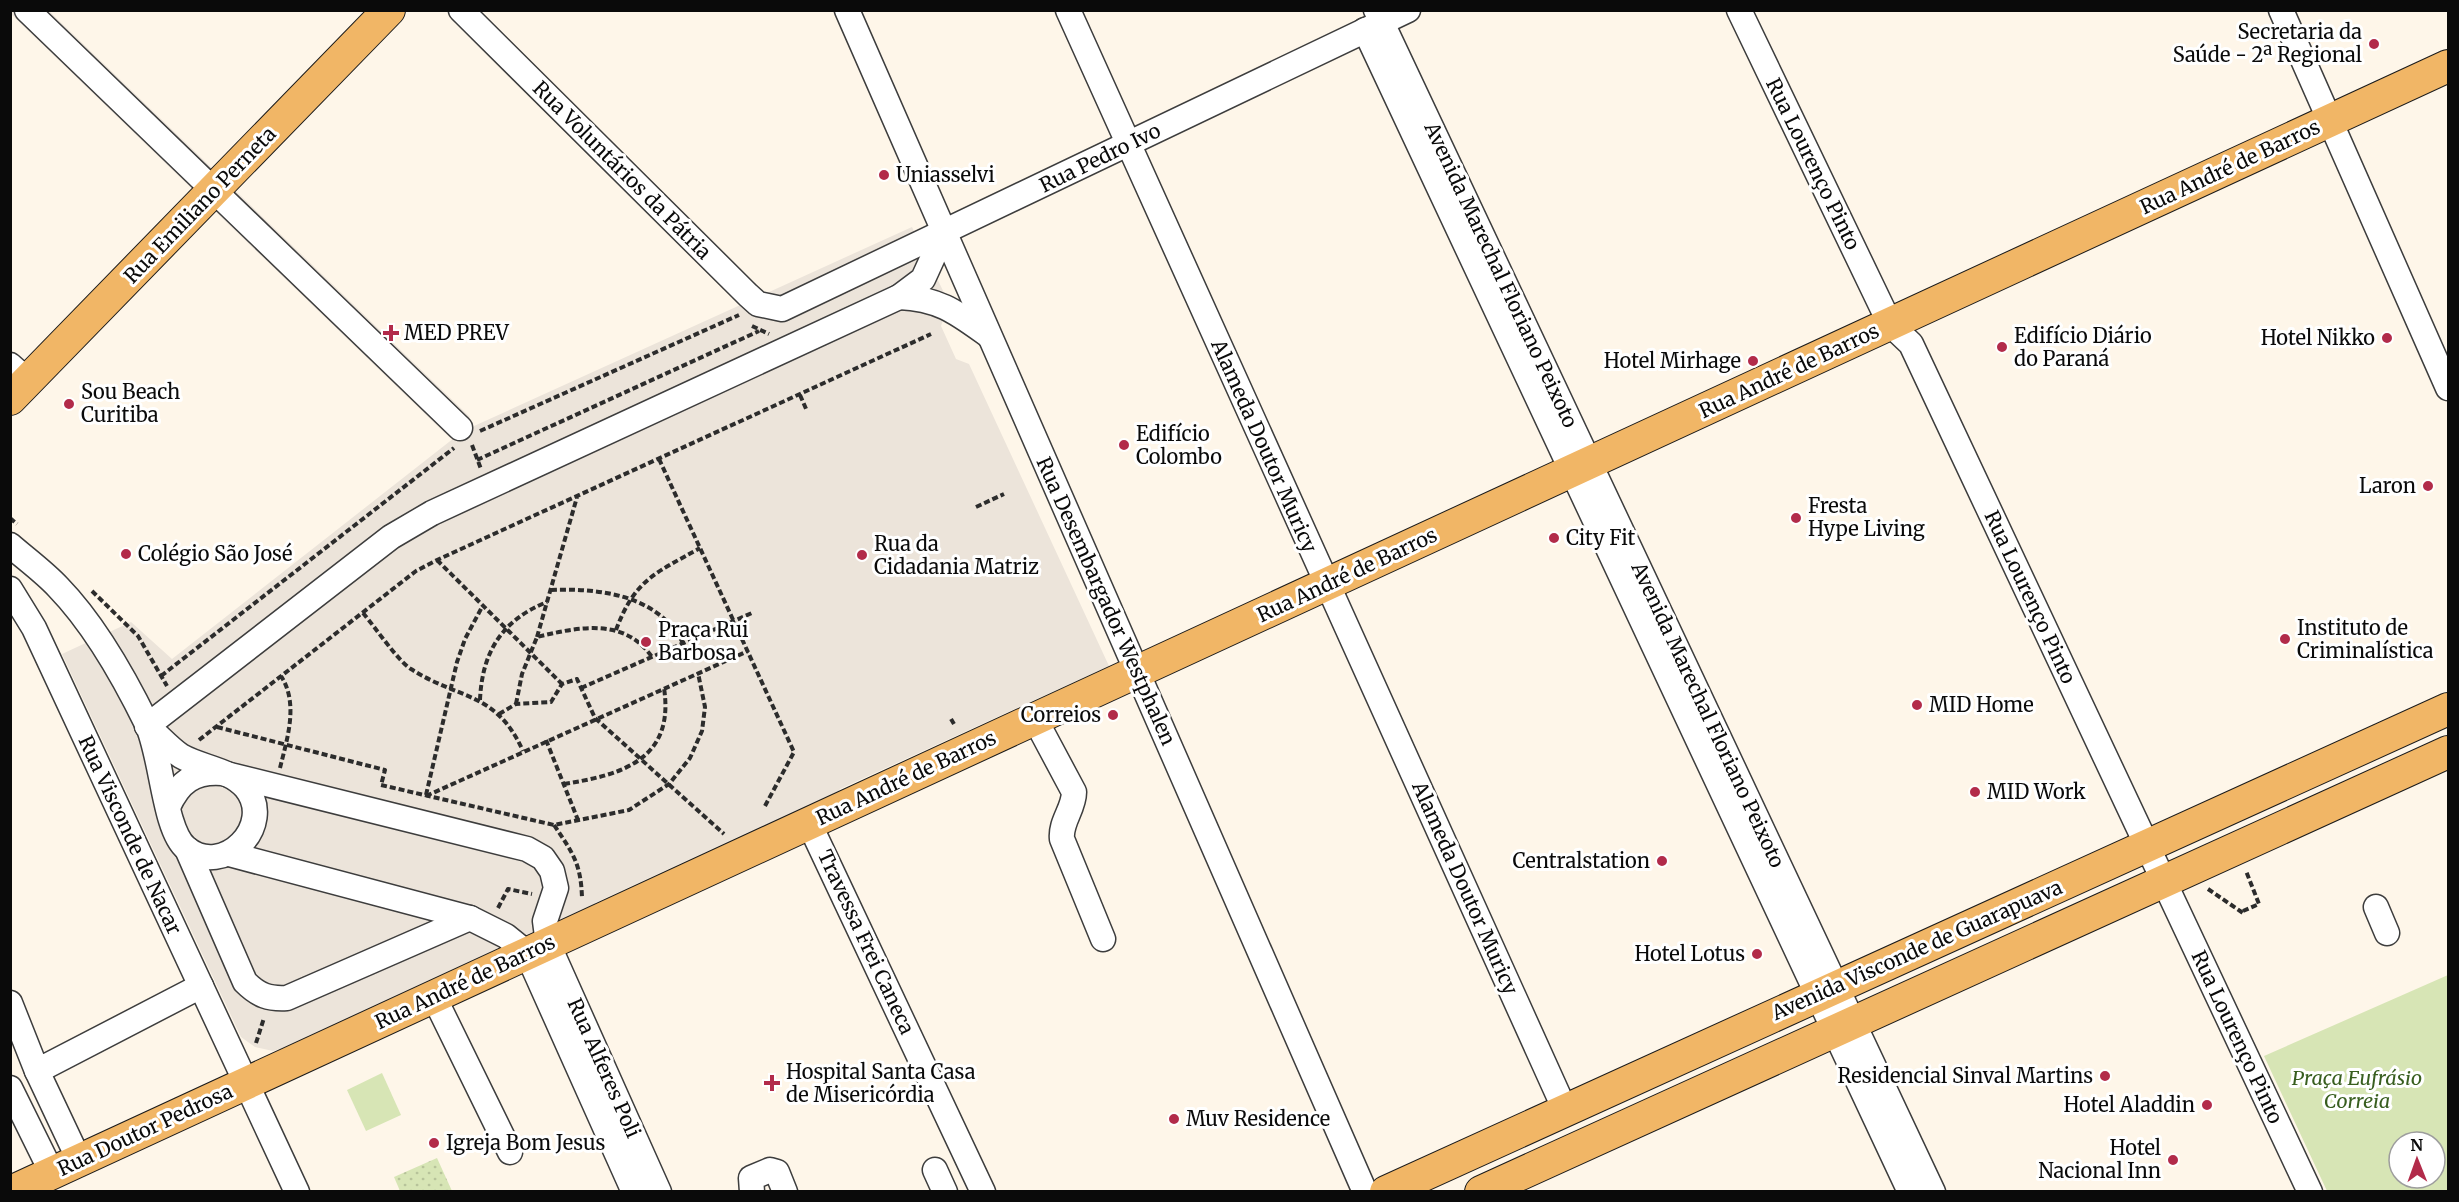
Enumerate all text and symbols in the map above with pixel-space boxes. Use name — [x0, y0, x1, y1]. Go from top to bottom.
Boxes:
place label: Secretaria da Saúde - 2ª Regional — [2173, 19, 2362, 67]
marker: Secretaria da Saúde - 2ª Regional — [2367, 37, 2381, 51]
street label: Rua Lourenço Pinto — [1761, 74, 1866, 254]
street label: Rua Voluntários da Pátria — [528, 75, 717, 264]
street label: Rua André de Barros — [2136, 114, 2324, 219]
street label: Rua Pedro Ivo — [1035, 117, 1165, 198]
street label: Avenida Marechal Floriano Peixoto — [1419, 117, 1583, 432]
street label: Rua Emiliano Perneta — [118, 121, 281, 288]
place label: Uniasselvi — [896, 162, 995, 187]
marker: Uniasselvi — [877, 168, 891, 182]
street label: Rua André de Barros — [1695, 318, 1883, 423]
place label: MED PREV — [404, 320, 510, 345]
place label: Edifício Diário do Paraná — [2014, 323, 2152, 371]
marker: MED PREV — [382, 324, 400, 342]
place label: Hotel Nikko — [2261, 325, 2375, 350]
marker: Hotel Nikko — [2380, 331, 2394, 345]
street label: Alameda Doutor Muricy — [1206, 334, 1323, 557]
marker: Edifício Diário do Paraná — [1995, 340, 2009, 354]
place label: Hotel Mirhage — [1604, 348, 1741, 373]
marker: Hotel Mirhage — [1746, 354, 1760, 368]
place label: Sou Beach Curitiba — [81, 379, 180, 427]
marker: Sou Beach Curitiba — [62, 397, 76, 411]
place label: Edifício Colombo — [1136, 421, 1222, 469]
marker: Edifício Colombo — [1117, 438, 1131, 452]
street label: Rua Desembargador Westphalen — [1031, 453, 1182, 749]
place label: Laron — [2359, 473, 2416, 498]
marker: Laron — [2421, 479, 2435, 493]
place label: Fresta Hype Living — [1808, 493, 1925, 541]
street label: Rua Lourenço Pinto — [1979, 506, 2082, 688]
marker: Fresta Hype Living — [1789, 511, 1803, 525]
street label: Rua André de Barros — [1253, 522, 1441, 627]
place label: City Fit — [1566, 525, 1635, 550]
place label: Rua da Cidadania Matriz — [874, 531, 1039, 579]
marker: City Fit — [1547, 531, 1561, 545]
place label: Colégio São José — [138, 541, 292, 566]
marker: Colégio São José — [119, 547, 133, 561]
marker: Rua da Cidadania Matriz — [855, 548, 869, 562]
street label: Avenida Marechal Floriano Peixoto — [1626, 557, 1790, 872]
place label: Instituto de Criminalística — [2297, 615, 2434, 663]
place label: Praça Rui Barbosa — [658, 617, 749, 665]
marker: Instituto de Criminalística — [2278, 632, 2292, 646]
marker: Praça Rui Barbosa — [639, 635, 653, 649]
place label: MID Home — [1929, 692, 2034, 717]
marker: MID Home — [1910, 698, 1924, 712]
place label: Correios — [1021, 702, 1101, 727]
marker: Correios — [1106, 708, 1120, 722]
street label: Rua André de Barros — [812, 725, 1000, 830]
street label: Rua Visconde de Nacar — [73, 731, 188, 938]
street label: Alameda Doutor Muricy — [1407, 776, 1524, 999]
place label: MID Work — [1987, 779, 2086, 804]
marker: MID Work — [1968, 785, 1982, 799]
street label: Travessa Frei Caneca — [813, 845, 920, 1038]
place label: Centralstation — [1513, 848, 1650, 873]
marker: Centralstation — [1655, 854, 1669, 868]
street label: Avenida Visconde de Guarapuava — [1767, 874, 2066, 1025]
street label: Rua André de Barros — [371, 929, 559, 1034]
place label: Hotel Lotus — [1634, 941, 1745, 966]
street label: Rua Lourenço Pinto — [2186, 946, 2289, 1128]
marker: Hotel Lotus — [1750, 947, 1764, 961]
street label: Rua Alferes Poli — [562, 994, 646, 1142]
place label: Hospital Santa Casa de Misericórdia — [786, 1059, 976, 1107]
place label: Residencial Sinval Martins — [1837, 1063, 2093, 1088]
park label: Praça Eufrásio Correia — [2292, 1065, 2422, 1113]
marker: Residencial Sinval Martins — [2098, 1069, 2112, 1083]
marker: Hospital Santa Casa de Misericórdia — [763, 1074, 781, 1092]
street label: Rua Doutor Pedrosa — [53, 1078, 236, 1181]
place label: Hotel Aladdin — [2063, 1092, 2195, 1117]
marker: Hotel Aladdin — [2200, 1098, 2214, 1112]
place label: Muv Residence — [1186, 1106, 1330, 1131]
marker: Muv Residence — [1167, 1112, 1181, 1126]
place label: Igreja Bom Jesus — [446, 1130, 605, 1155]
north arrow — [2387, 1130, 2447, 1190]
place label: Hotel Nacional Inn — [2038, 1135, 2161, 1183]
text: N — [2410, 1135, 2424, 1155]
marker: Igreja Bom Jesus — [427, 1136, 441, 1150]
marker: Hotel Nacional Inn — [2166, 1153, 2180, 1167]

